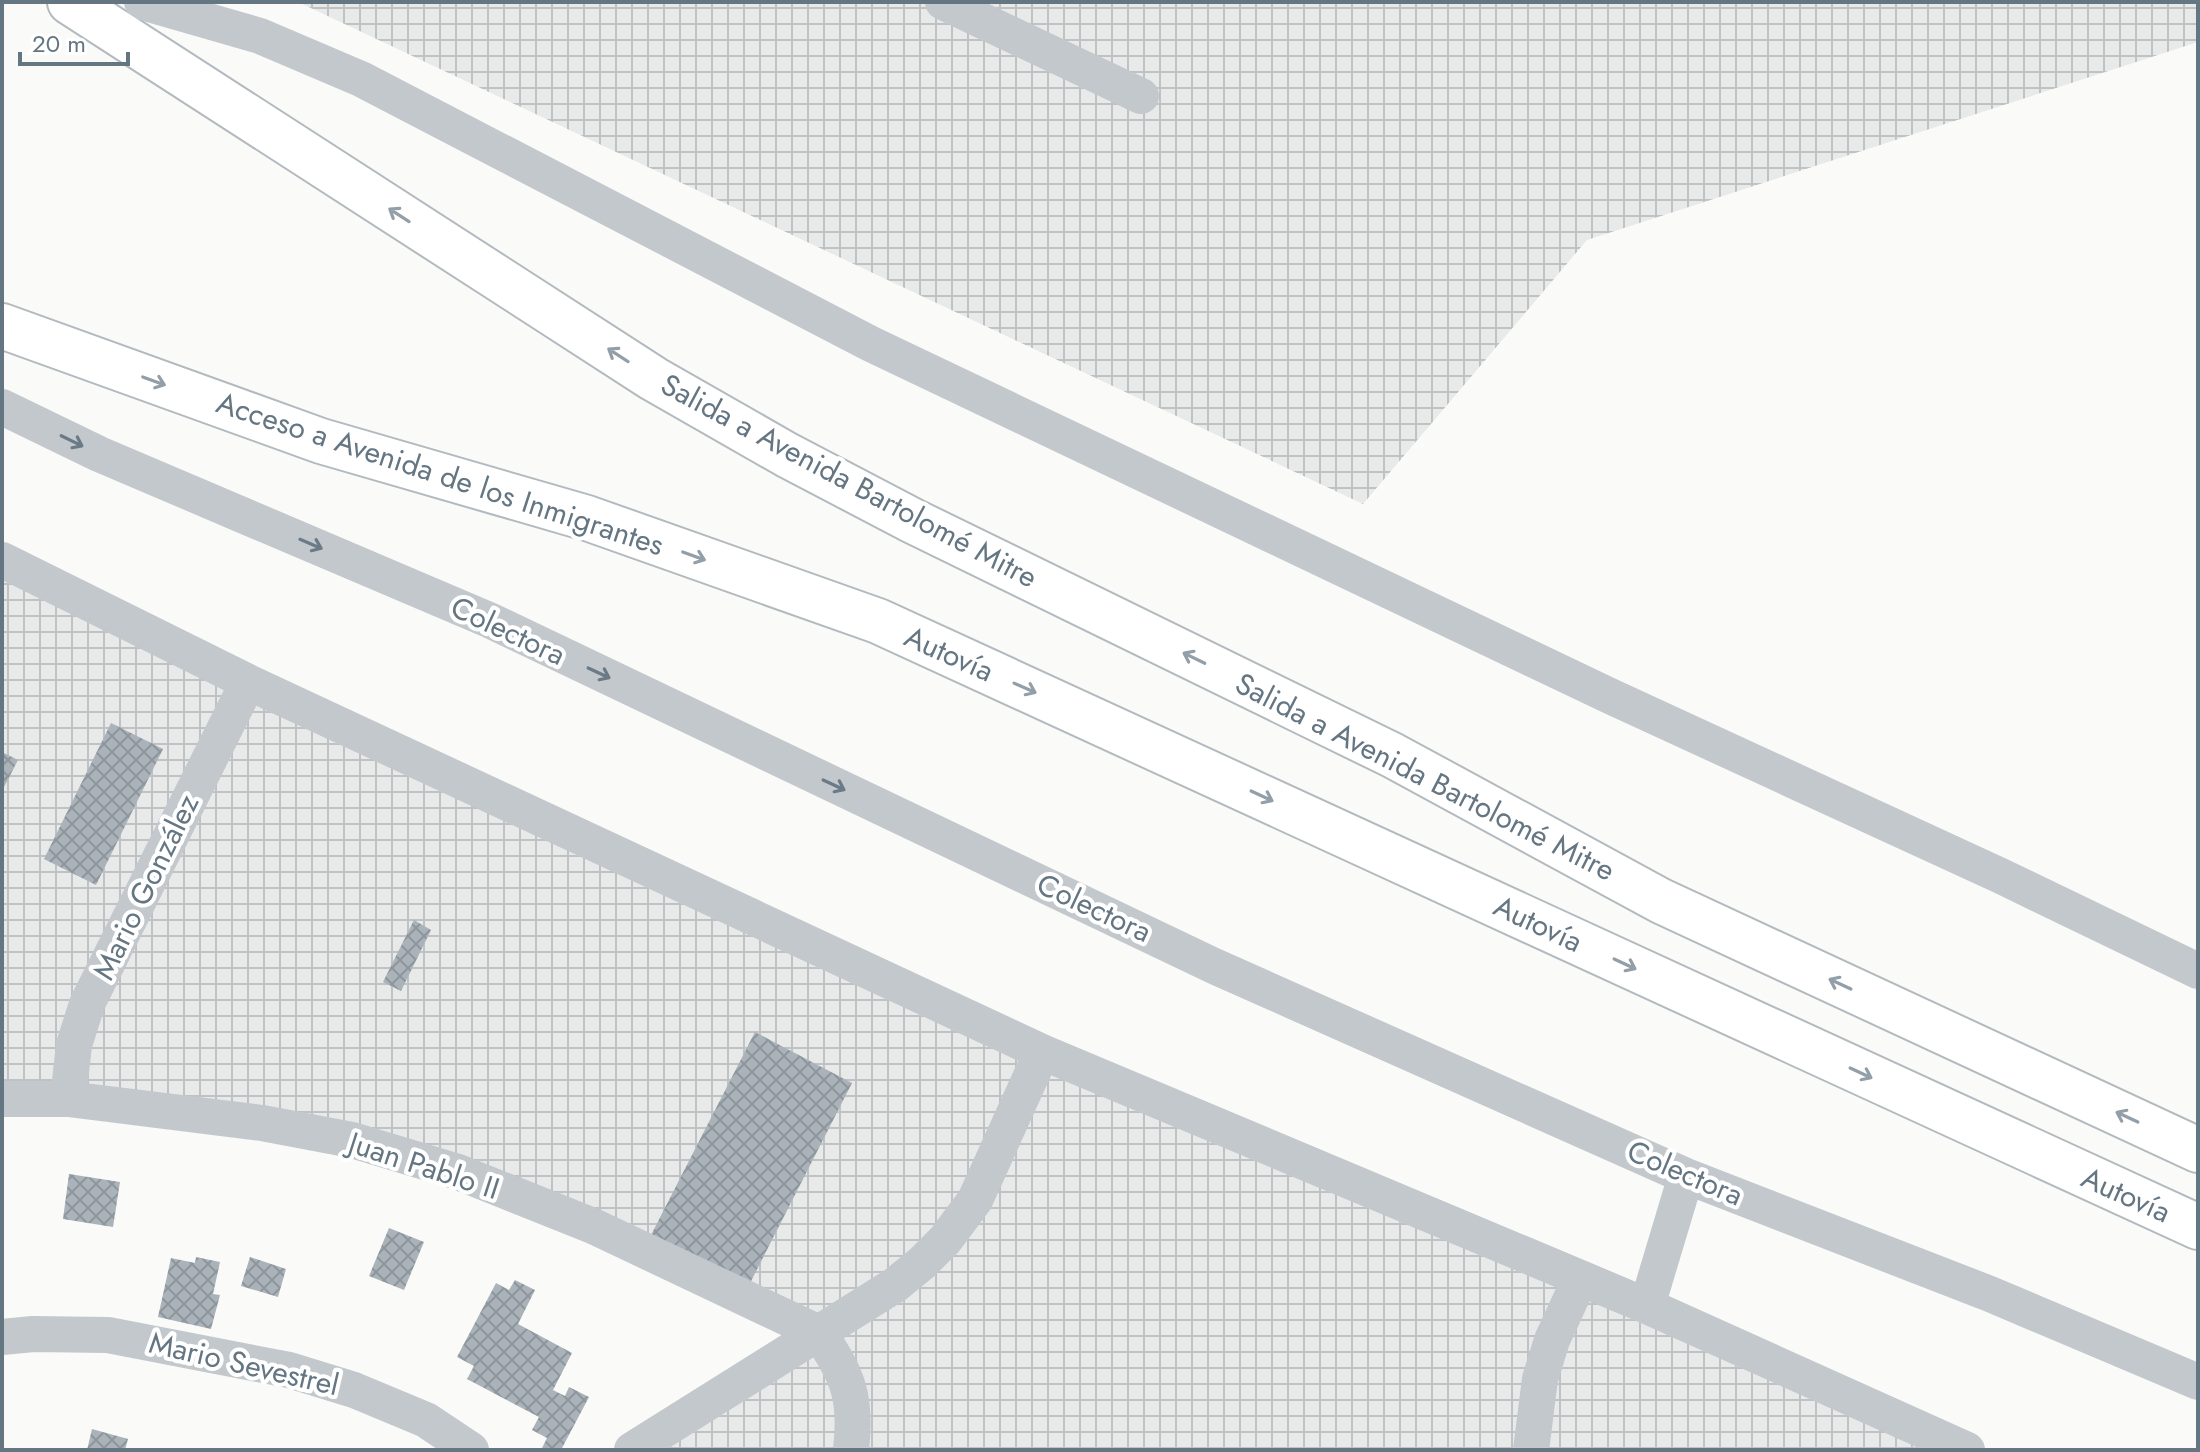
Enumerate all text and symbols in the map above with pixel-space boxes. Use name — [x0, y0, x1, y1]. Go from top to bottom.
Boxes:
scale bar — [20, 16, 128, 66]
text: 20 m — [32, 26, 86, 61]
one-way arrow — [388, 206, 411, 222]
one-way arrow — [607, 347, 629, 364]
street label: Salida a Avenida Bartolomé Mitre — [653, 363, 1045, 598]
one-way arrow — [142, 375, 166, 389]
street label: Acceso a Avenida de los Inmigrantes — [211, 381, 669, 566]
one-way arrow — [60, 434, 84, 449]
one-way arrow — [298, 538, 323, 553]
one-way arrow — [682, 550, 707, 565]
street label: Colectora — [444, 585, 573, 676]
street label: Autovía — [898, 615, 1001, 692]
one-way arrow — [1183, 650, 1207, 666]
street label: Salida a Avenida Bartolomé Mitre — [1228, 662, 1622, 891]
one-way arrow — [587, 666, 611, 681]
one-way arrow — [1012, 682, 1037, 697]
one-way arrow — [822, 778, 846, 793]
street label: Mario González — [82, 787, 209, 987]
one-way arrow — [1249, 790, 1273, 805]
street label: Colectora — [1030, 862, 1159, 953]
street label: Autovía — [1487, 884, 1590, 963]
one-way arrow — [1612, 957, 1636, 972]
one-way arrow — [1829, 976, 1853, 991]
one-way arrow — [1848, 1066, 1872, 1081]
one-way arrow — [2115, 1109, 2139, 1124]
street label: Juan Pablo II — [339, 1120, 505, 1210]
street label: Colectora — [1621, 1129, 1750, 1216]
street label: Autovía — [2075, 1156, 2178, 1233]
street label: Mario Sevestrel — [145, 1321, 343, 1406]

